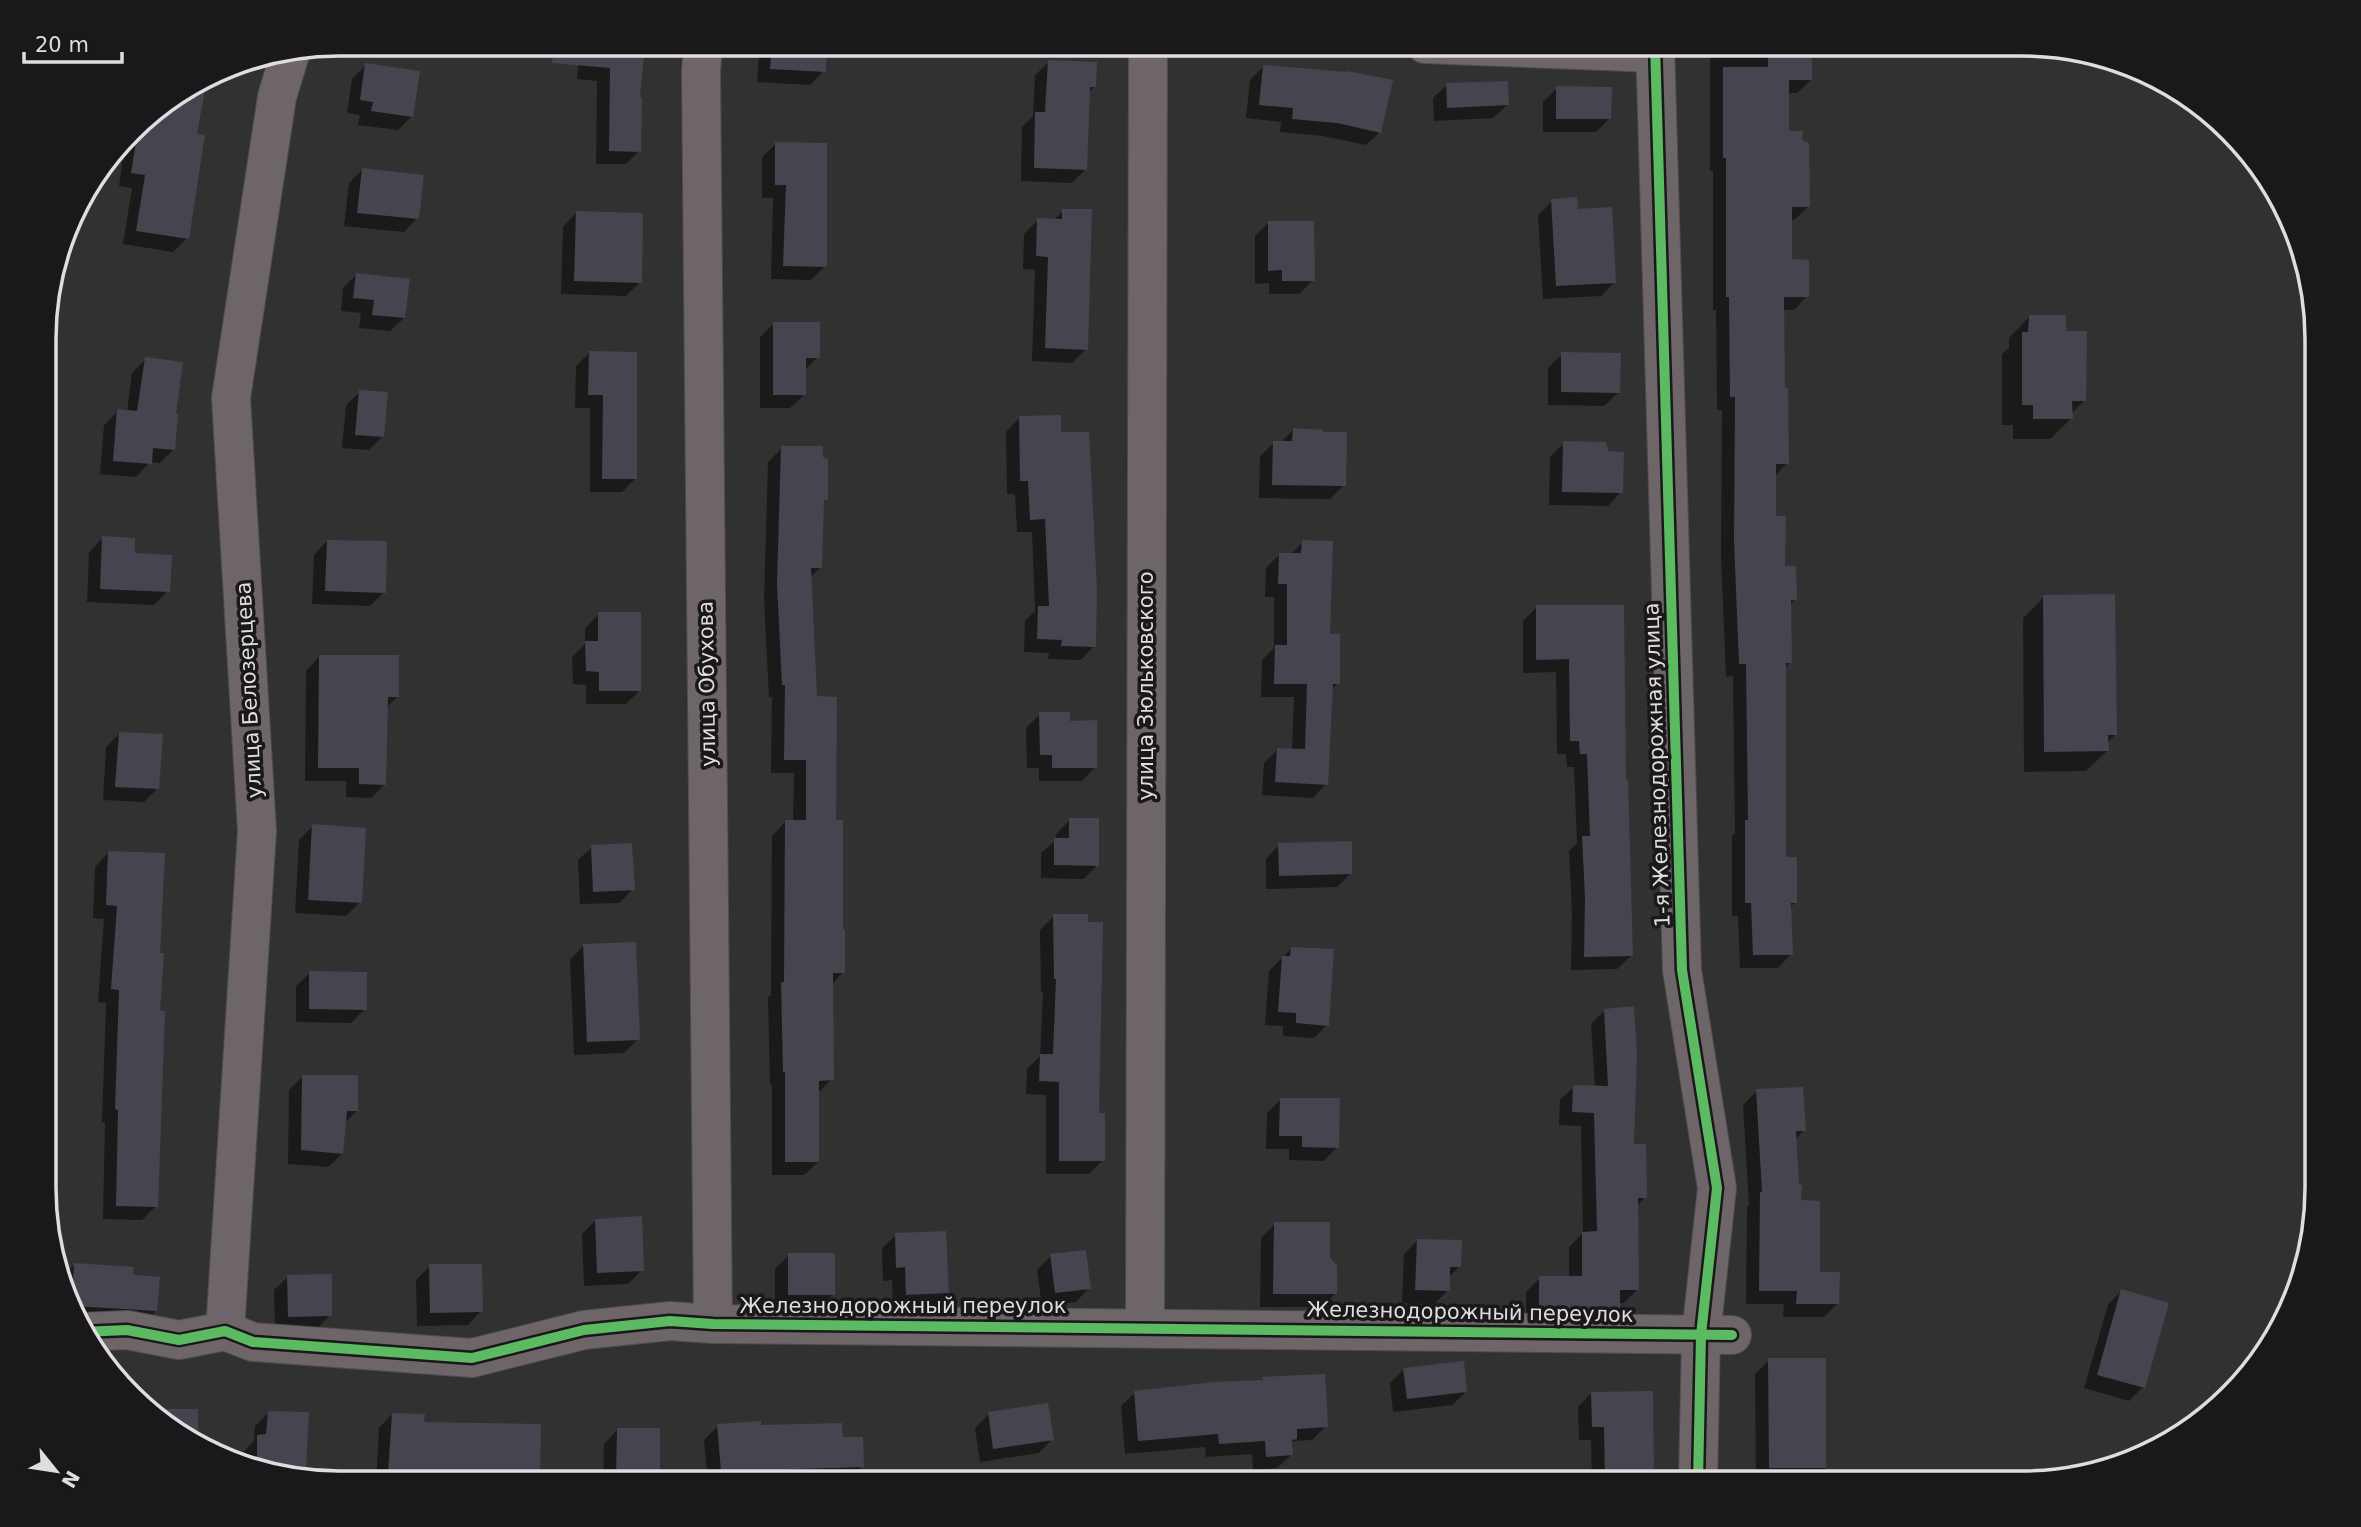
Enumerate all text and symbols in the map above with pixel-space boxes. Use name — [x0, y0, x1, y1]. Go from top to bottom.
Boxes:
scale bar — [24, 21, 122, 65]
text: 20 m — [35, 33, 89, 57]
street label: улица Зюльковского — [1134, 571, 1158, 801]
street label: улица Белозерцева — [231, 581, 267, 799]
street label: улица Обухова — [694, 601, 720, 767]
street label: 1-я Железнодорожная улица — [1639, 602, 1675, 928]
street label: Железнодорожный переулок — [739, 1294, 1067, 1318]
street label: Железнодорожный переулок — [1306, 1297, 1634, 1327]
north arrow — [21, 1436, 91, 1506]
text: N — [57, 1467, 84, 1492]

